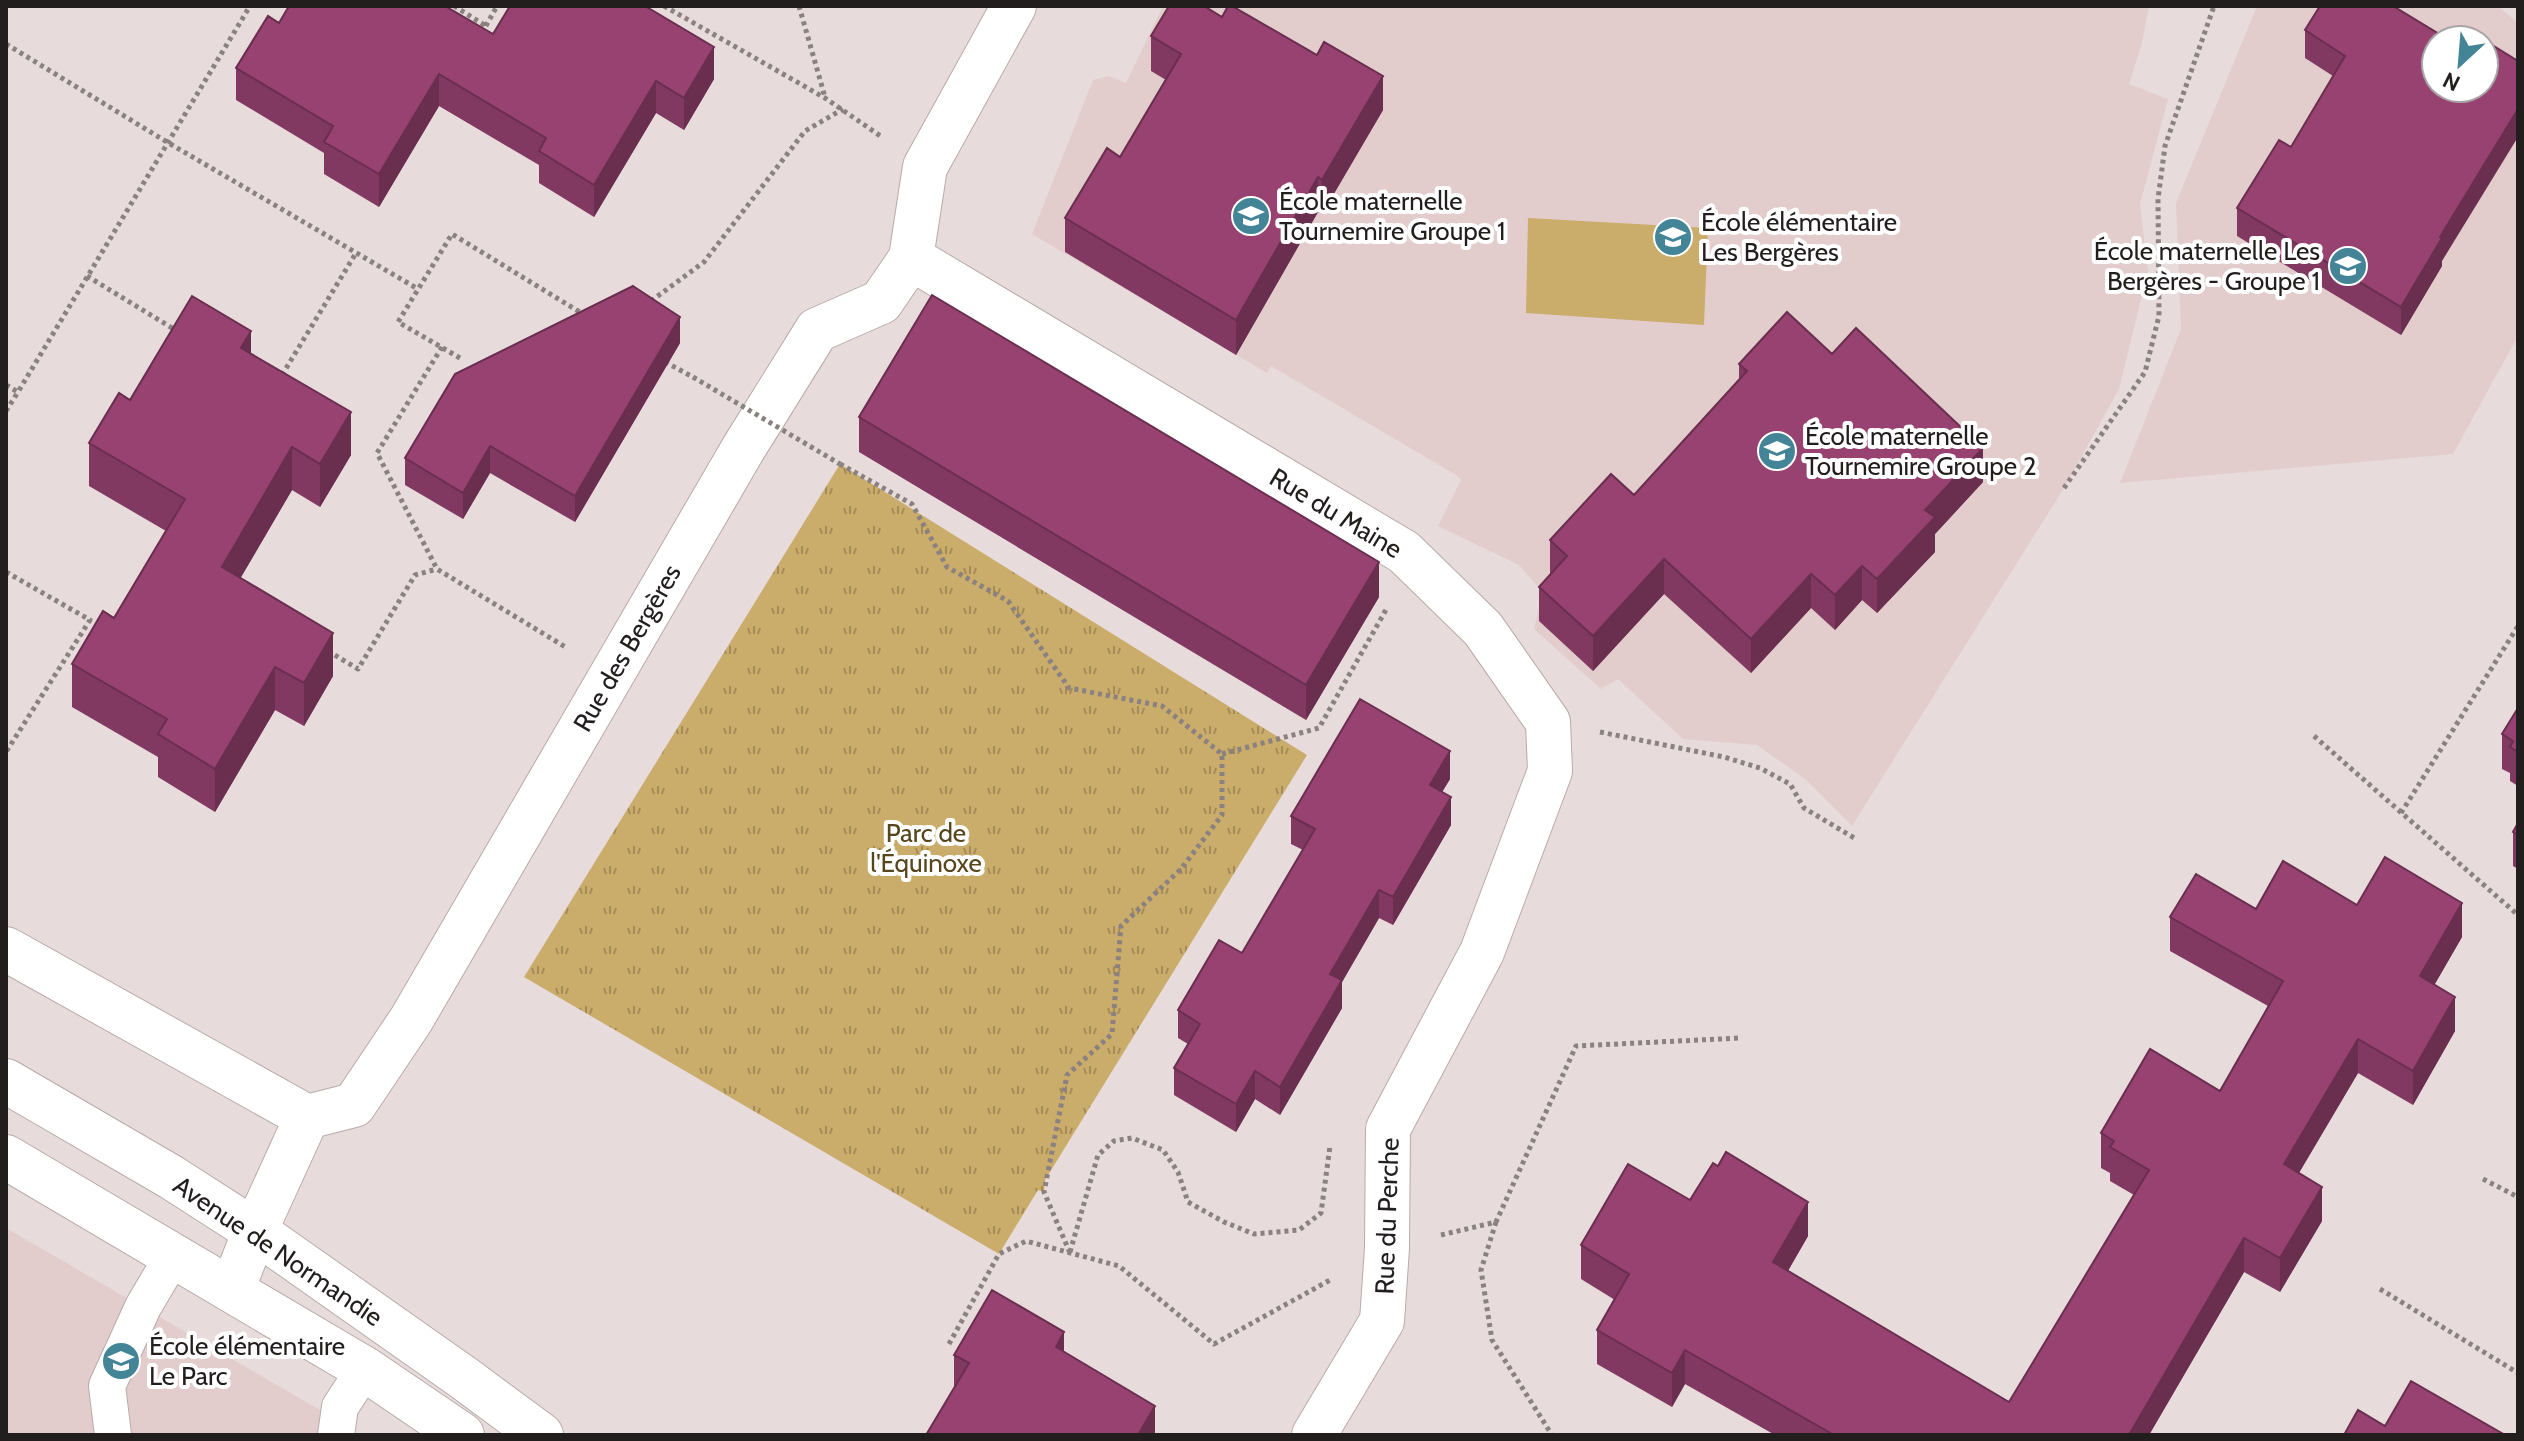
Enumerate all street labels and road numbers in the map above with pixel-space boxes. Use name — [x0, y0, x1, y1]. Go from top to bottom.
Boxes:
street label: Rue du Maine — [1264, 461, 1408, 565]
street label: Rue des Bergères — [566, 559, 688, 737]
street label: Rue du Perche — [1368, 1137, 1406, 1295]
street label: Avenue de Normandie — [167, 1169, 389, 1333]

